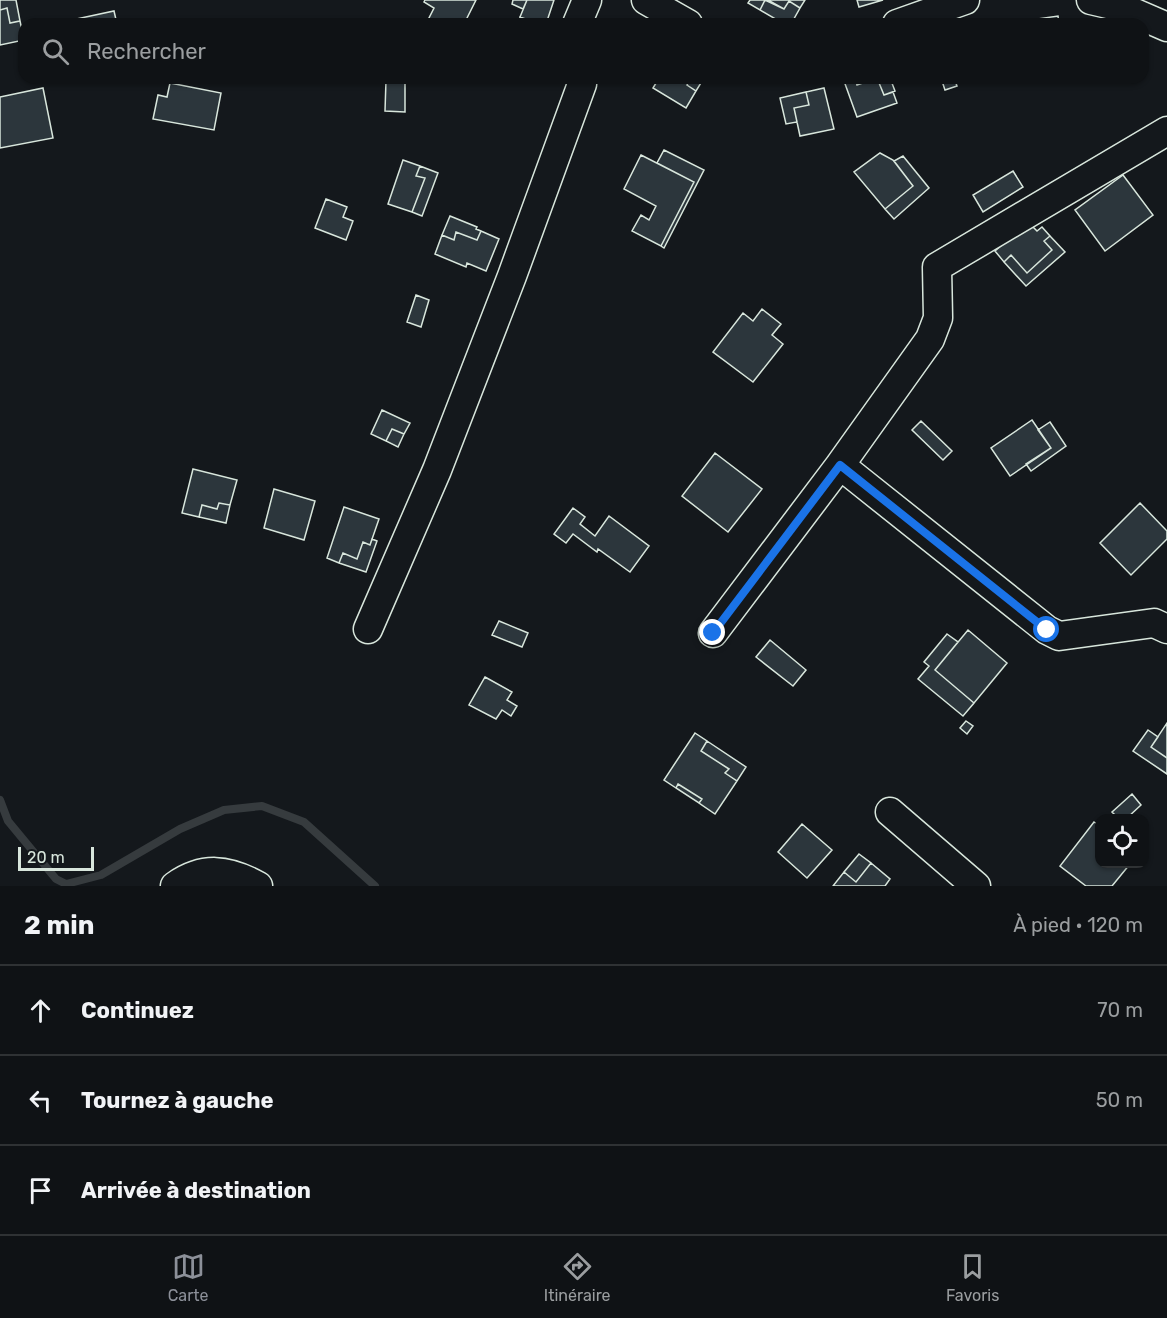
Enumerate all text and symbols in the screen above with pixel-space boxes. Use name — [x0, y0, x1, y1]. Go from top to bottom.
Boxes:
search box — [18, 18, 1149, 84]
icon: search — [39, 35, 72, 68]
text: Rechercher — [87, 38, 206, 65]
route start — [1033, 616, 1059, 642]
route end — [699, 619, 725, 645]
map controls — [1095, 814, 1149, 868]
button: locate — [1095, 814, 1149, 868]
scale bar — [18, 844, 94, 872]
text: 20 m — [27, 848, 65, 867]
text: 2 min — [24, 910, 94, 941]
text: À pied · 120 m — [1013, 913, 1143, 937]
icon: ahead — [24, 994, 57, 1027]
text: Continuez — [81, 997, 194, 1024]
text: 70 m — [1097, 998, 1143, 1022]
icon: left — [24, 1084, 57, 1117]
text: Tournez à gauche — [81, 1087, 274, 1114]
text: 50 m — [1096, 1088, 1143, 1112]
icon: arrive — [24, 1174, 57, 1207]
text: Arrivée à destination — [81, 1177, 311, 1204]
tab: Carte — [168, 1250, 208, 1305]
tab: Itinéraire — [544, 1250, 611, 1305]
tab: Favoris — [946, 1250, 999, 1305]

